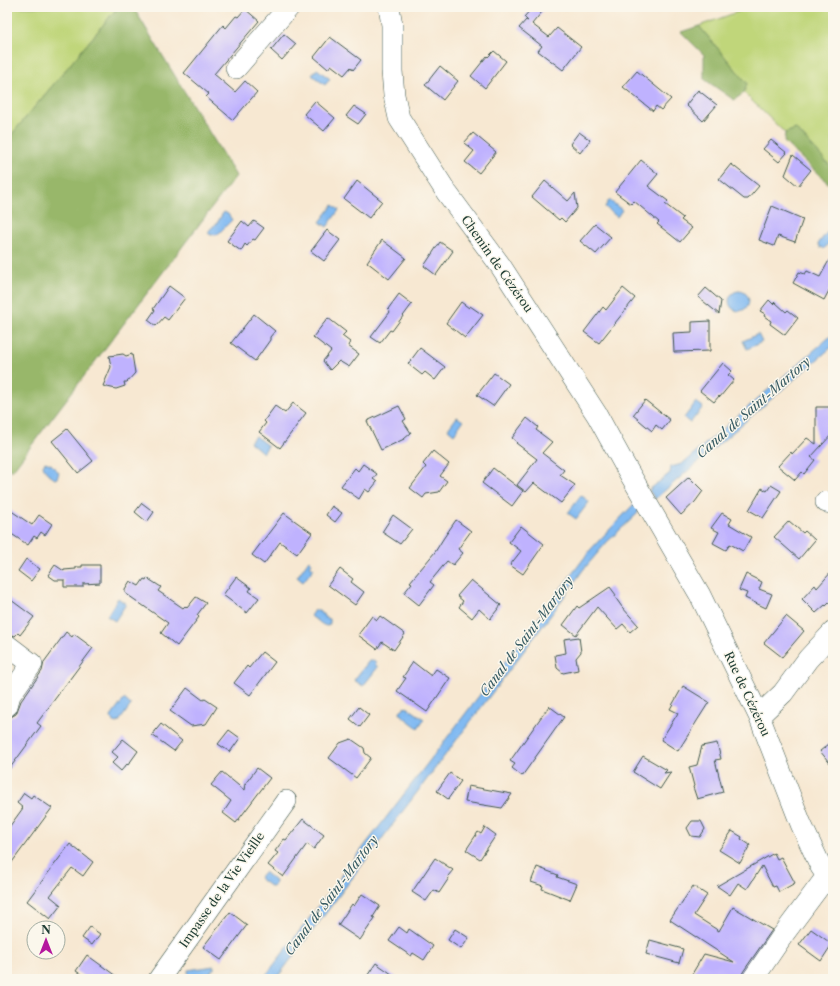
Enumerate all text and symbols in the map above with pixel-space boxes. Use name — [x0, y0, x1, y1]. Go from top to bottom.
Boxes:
street label: Chemin de Cézérou — [458, 212, 537, 316]
water label: Canal de Saint-Martory — [693, 353, 814, 461]
water label: Canal de Saint-Martory — [476, 573, 577, 699]
street label: Rue de Cézérou — [721, 649, 774, 739]
street label: Impasse de la Vie Vieille — [176, 829, 267, 950]
water label: Canal de Saint-Martory — [281, 832, 382, 958]
north arrow — [26, 920, 66, 960]
text: N — [41, 923, 51, 937]

